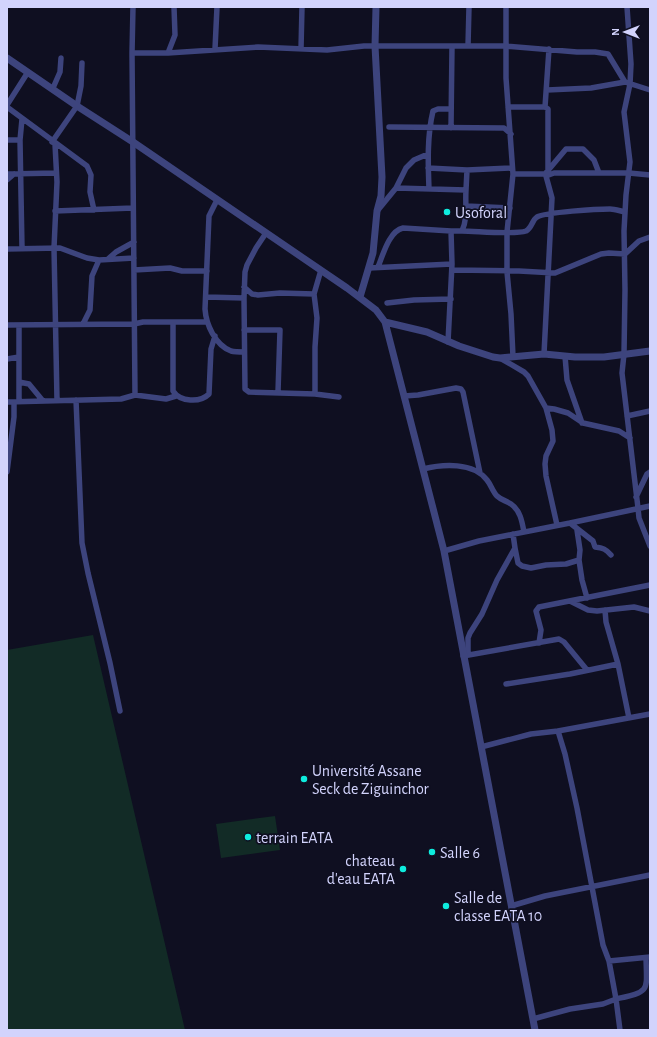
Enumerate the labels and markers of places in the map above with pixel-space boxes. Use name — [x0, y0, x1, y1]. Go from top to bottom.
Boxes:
place label: Usoforal — [455, 205, 507, 221]
marker: Usoforal — [442, 207, 452, 217]
place label: Université Assane Seck de Ziguinchor — [312, 763, 430, 797]
marker: Université Assane Seck de Ziguinchor — [299, 774, 309, 784]
place label: terrain EATA — [256, 830, 333, 846]
marker: terrain EATA — [243, 832, 253, 842]
place label: Salle 6 — [440, 845, 480, 861]
marker: Salle 6 — [427, 847, 437, 857]
place label: chateau d'eau EATA — [327, 853, 395, 887]
marker: chateau d'eau EATA — [398, 864, 408, 874]
place label: Salle de classe EATA 10 — [454, 890, 542, 924]
marker: Salle de classe EATA 10 — [441, 901, 451, 911]

